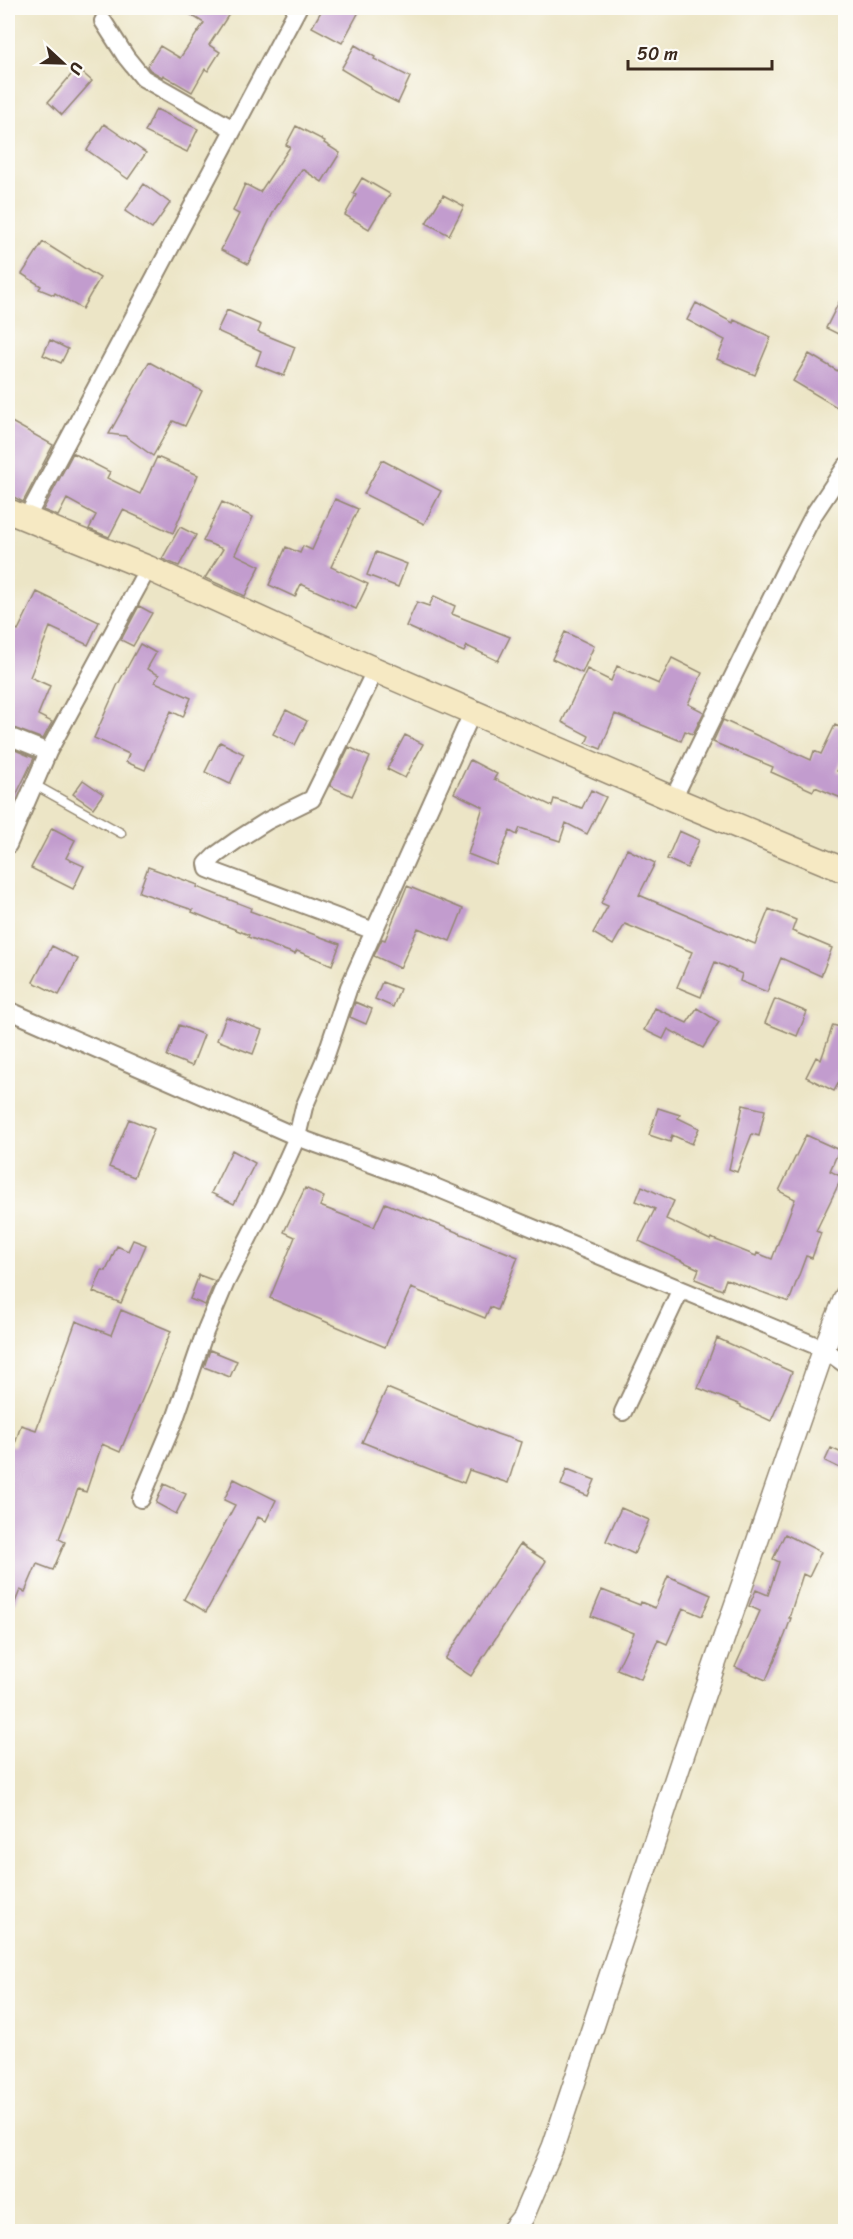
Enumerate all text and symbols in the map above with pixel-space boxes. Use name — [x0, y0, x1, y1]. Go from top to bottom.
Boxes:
north arrow — [33, 33, 93, 93]
scale bar — [628, 33, 772, 71]
text: 50 m — [637, 38, 678, 70]
text: U — [60, 58, 92, 80]

